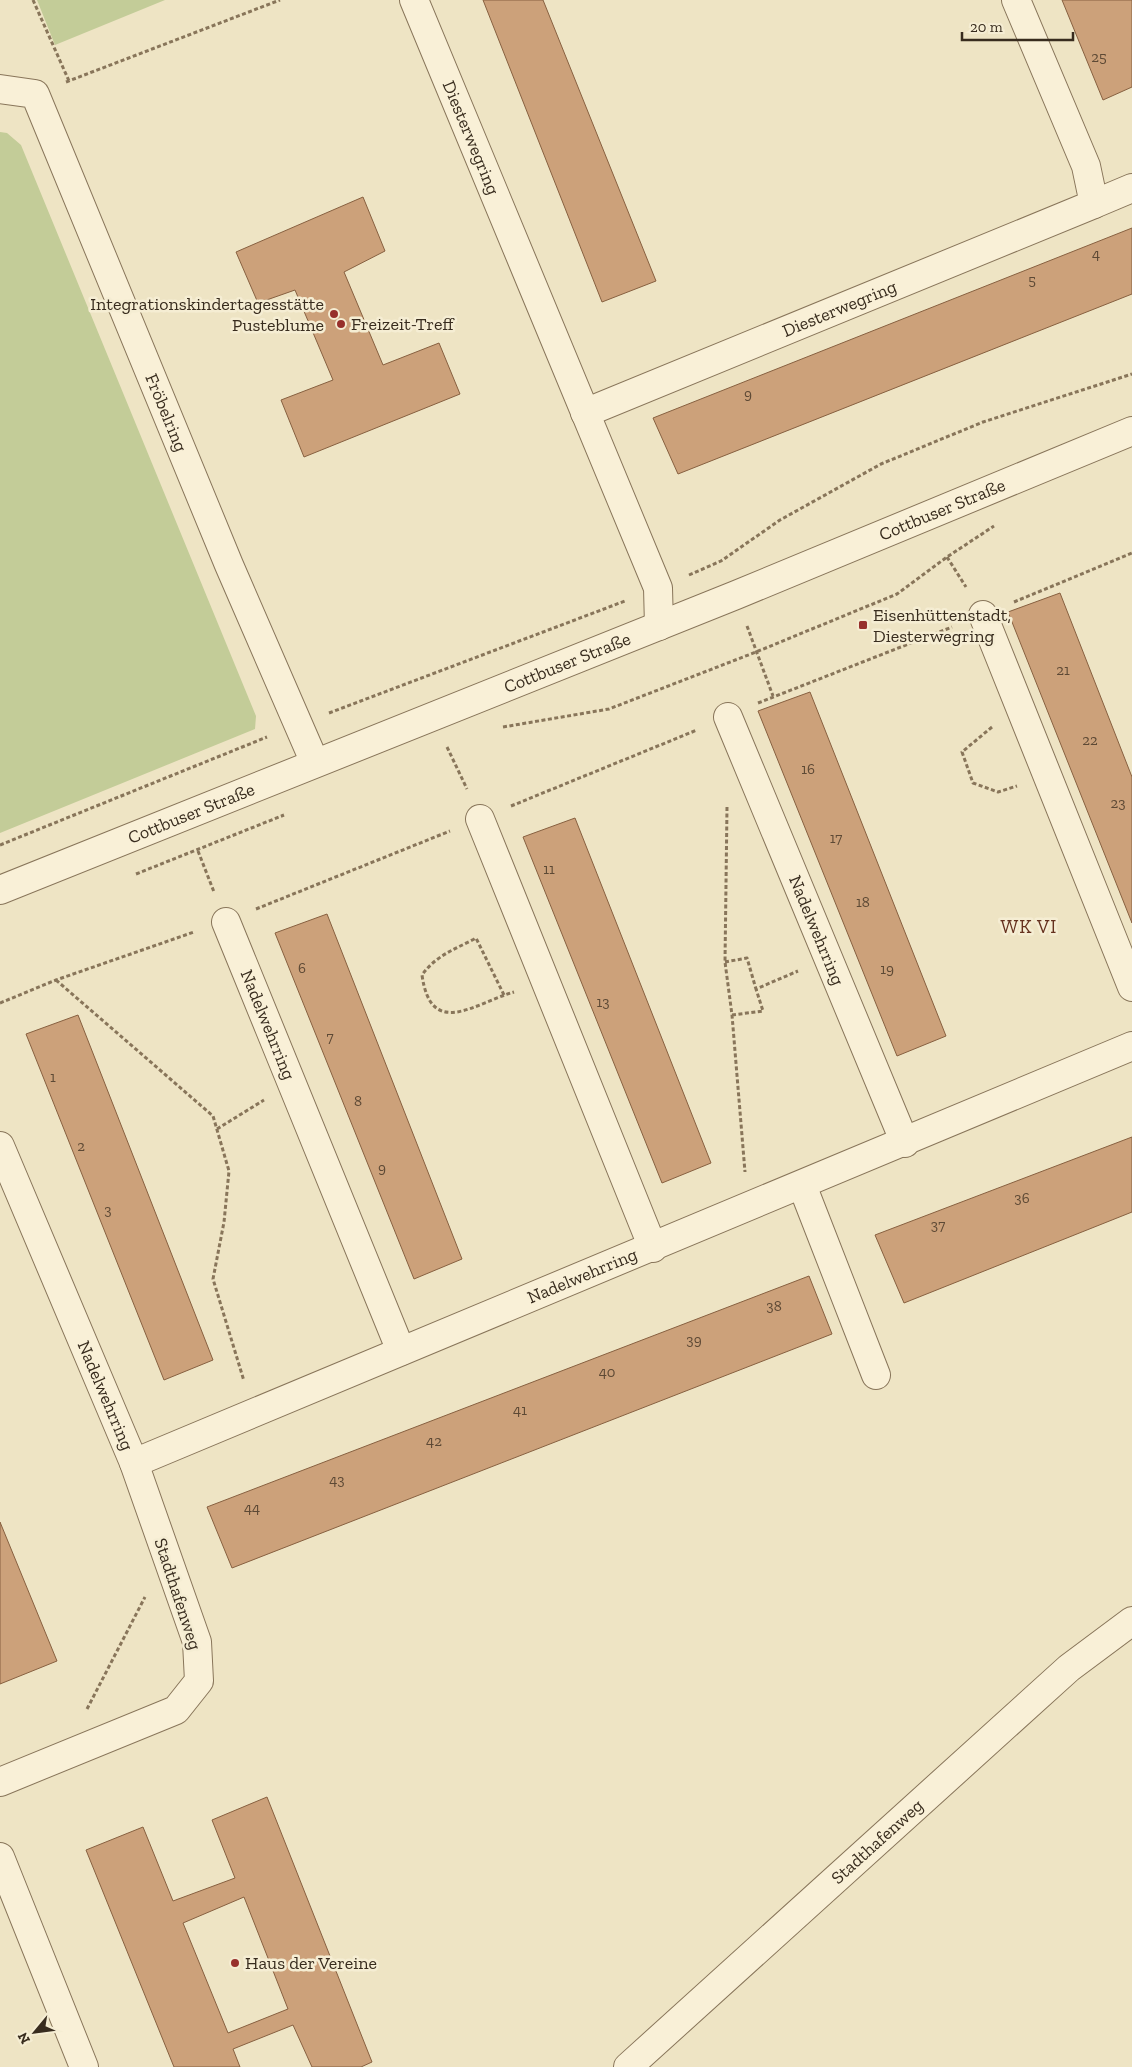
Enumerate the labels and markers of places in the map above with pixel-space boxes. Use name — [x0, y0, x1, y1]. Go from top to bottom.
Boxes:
place label: Integrationskindertagesstätte Pusteblume — [90, 293, 324, 336]
marker: Integrationskindertagesstätte Pusteblume — [328, 308, 340, 320]
place label: Freizeit-Treff — [351, 313, 455, 335]
marker: Freizeit-Treff — [335, 318, 347, 330]
place label: Eisenhüttenstadt, Diesterwegring — [873, 604, 1011, 647]
marker: Eisenhüttenstadt, Diesterwegring — [857, 619, 869, 631]
place label: Haus der Vereine — [245, 1952, 377, 1974]
marker: Haus der Vereine — [229, 1957, 241, 1969]

